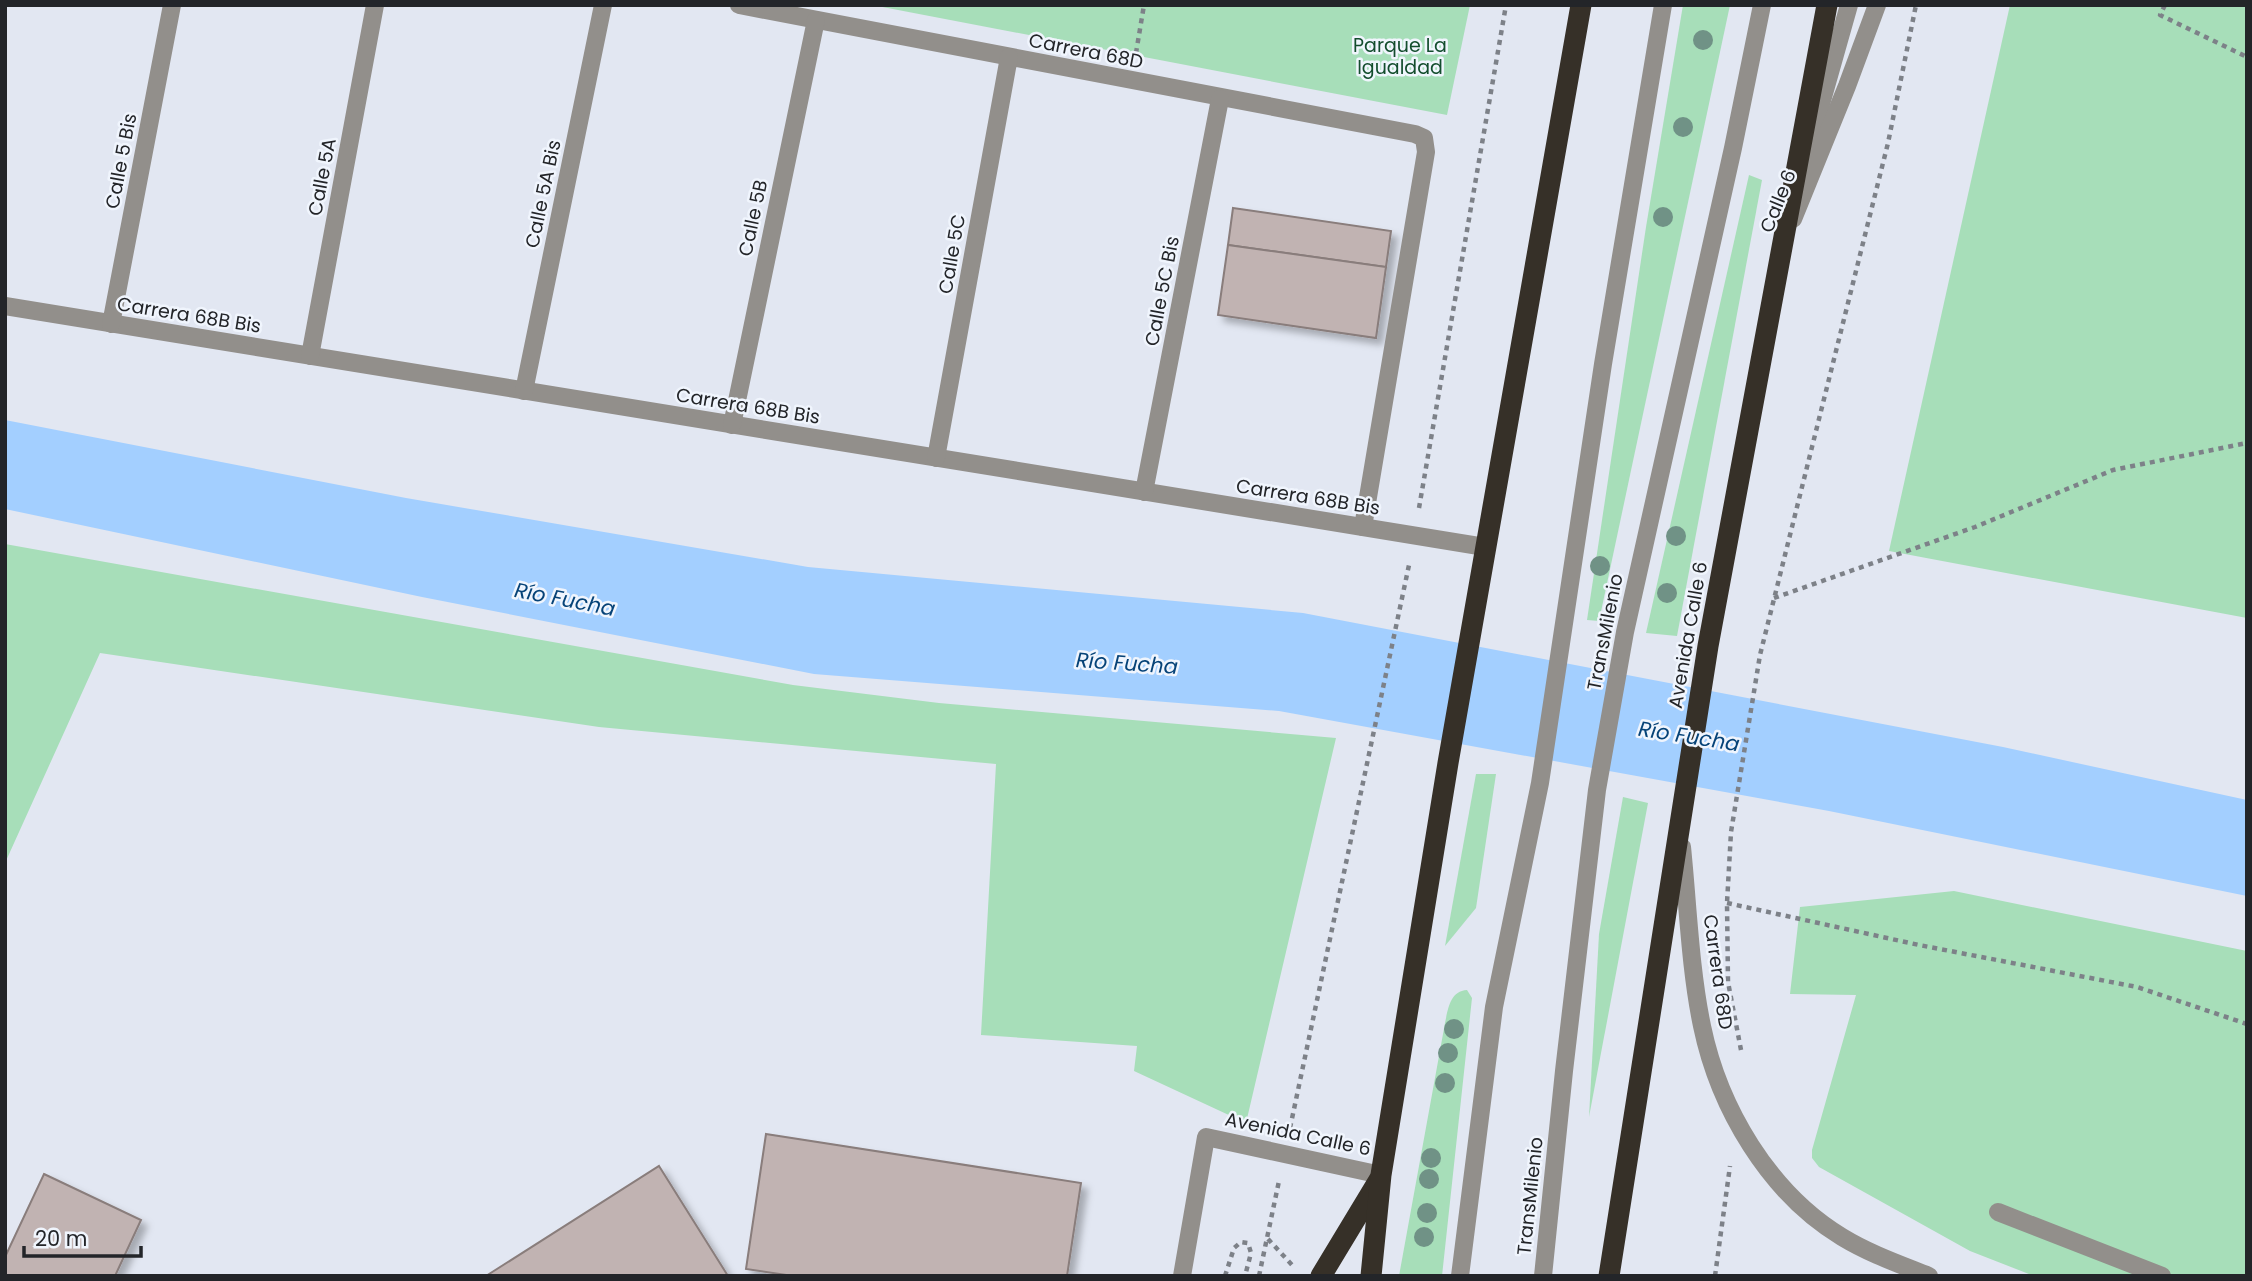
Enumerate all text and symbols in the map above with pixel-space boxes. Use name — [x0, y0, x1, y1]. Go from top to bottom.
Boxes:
street label: Carrera 68D — [1027, 27, 1145, 75]
park label: Parque La Igualdad — [1353, 32, 1447, 81]
street label: Calle 5 Bis — [98, 111, 144, 211]
street label: Calle 5A — [301, 136, 343, 218]
street label: Calle 5A Bis — [518, 138, 568, 250]
street label: Calle 6 — [1753, 165, 1803, 237]
street label: Calle 5B — [732, 177, 774, 259]
street label: Calle 5C — [932, 212, 972, 296]
street label: Calle 5C Bis — [1138, 234, 1186, 348]
street label: Carrera 68B Bis — [115, 290, 263, 340]
street label: Carrera 68B Bis — [674, 381, 822, 431]
street label: Carrera 68B Bis — [1234, 472, 1382, 522]
street label: Avenida Calle 6 — [1662, 559, 1714, 711]
street label: TransMilenio — [1580, 571, 1630, 693]
water label: Río Fucha — [512, 575, 618, 623]
water label: Río Fucha — [1075, 645, 1179, 681]
water label: Río Fucha — [1636, 714, 1742, 758]
street label: Carrera 68D — [1697, 913, 1739, 1031]
street label: Avenida Calle 6 — [1223, 1105, 1373, 1163]
street label: TransMilenio — [1510, 1136, 1550, 1256]
scale bar — [24, 1214, 142, 1258]
text: 20 m — [35, 1224, 88, 1253]

